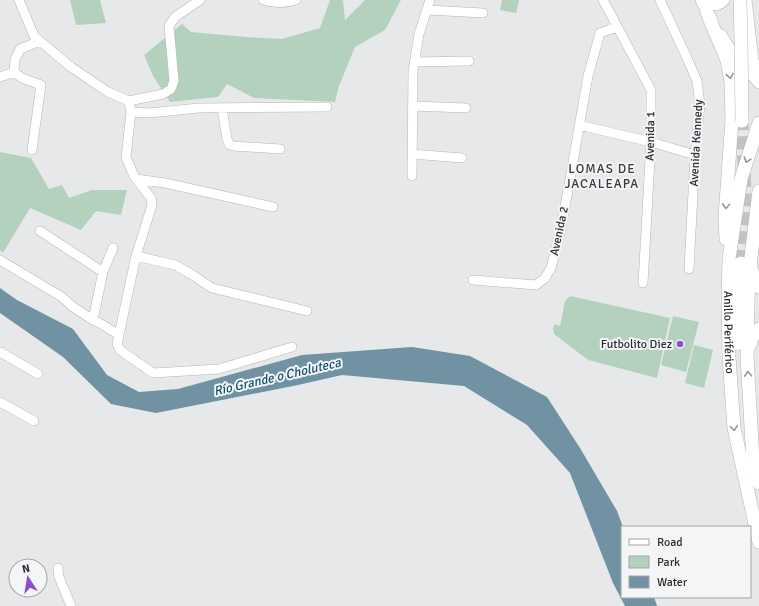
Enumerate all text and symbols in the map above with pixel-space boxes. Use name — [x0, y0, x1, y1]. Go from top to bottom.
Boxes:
one-way arrow — [725, 73, 734, 79]
street label: Avenida Kennedy — [687, 99, 706, 187]
street label: Avenida 1 — [643, 111, 658, 161]
one-way arrow — [743, 156, 752, 163]
district label: LOMAS DE JACALEAPA — [565, 161, 639, 192]
one-way arrow — [722, 203, 730, 209]
street label: Avenida 2 — [547, 205, 572, 257]
street label: Anillo Periférico — [720, 291, 737, 374]
place label: Futbolito Diez — [601, 337, 672, 352]
marker: Futbolito Diez — [675, 339, 685, 349]
water label: Río Grande o Choluteca — [212, 355, 343, 399]
one-way arrow — [744, 371, 753, 377]
one-way arrow — [729, 425, 738, 431]
legend — [621, 526, 751, 598]
text: Road — [657, 535, 683, 550]
text: Park — [657, 555, 680, 570]
north arrow — [8, 558, 48, 598]
text: N — [21, 562, 31, 576]
text: Water — [657, 575, 688, 590]

